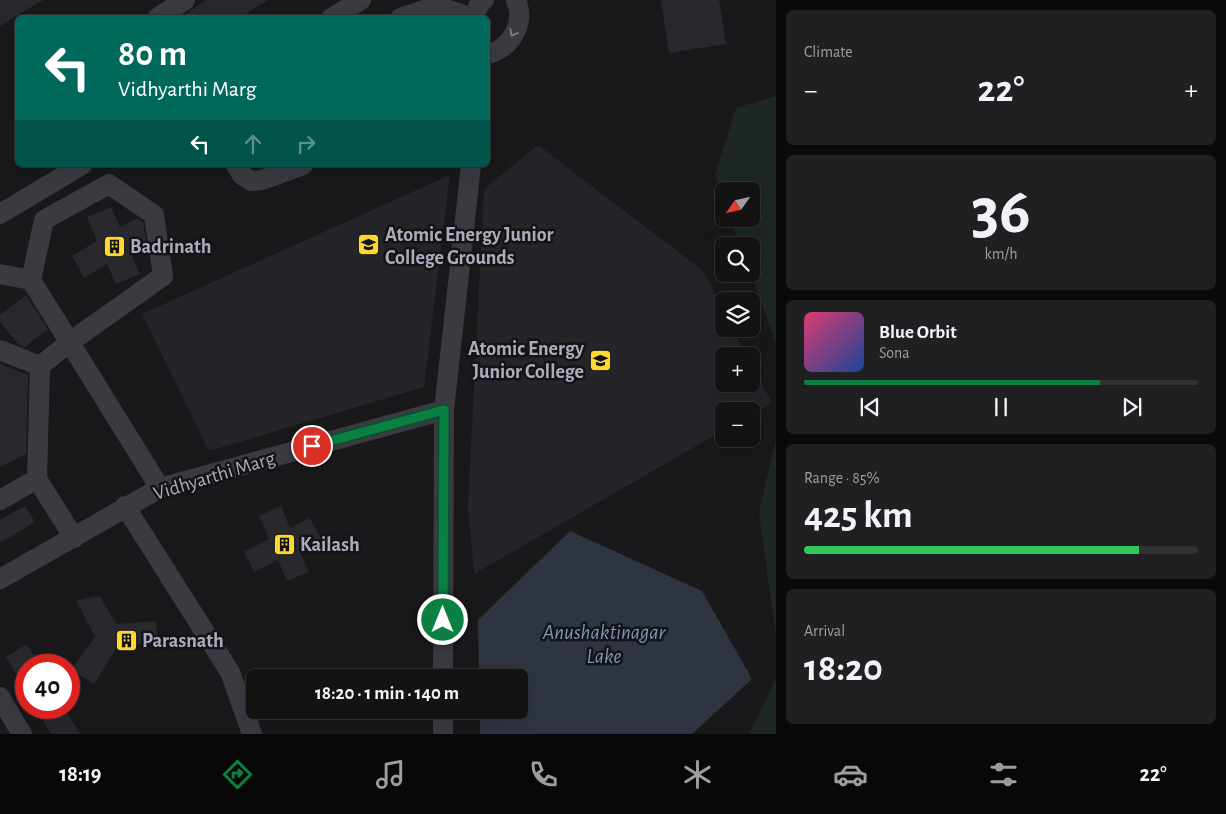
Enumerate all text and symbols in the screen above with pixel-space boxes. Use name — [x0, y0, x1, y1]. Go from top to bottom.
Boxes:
one-way arrow — [509, 27, 519, 36]
icon: left — [35, 35, 100, 100]
text: 80 m — [118, 37, 187, 72]
text: Climate — [804, 44, 853, 60]
text: 22° — [978, 71, 1024, 109]
text: − — [804, 77, 817, 105]
text: + — [1185, 77, 1198, 105]
text: Vidhyarthi Marg — [118, 78, 257, 100]
icon: left — [186, 130, 214, 158]
icon: ahead — [239, 130, 267, 158]
icon: right — [292, 130, 320, 158]
text: 36 — [971, 180, 1031, 245]
north arrow — [715, 182, 760, 228]
map controls — [715, 182, 760, 447]
place label: Atomic Energy Junior College Grounds — [385, 225, 553, 268]
school or university icon: Atomic Energy Junior College Grounds — [357, 233, 381, 257]
building icon: Badrinath — [102, 234, 126, 258]
place label: Badrinath — [130, 237, 212, 257]
button: search — [715, 237, 760, 282]
text: km/h — [984, 246, 1018, 262]
button: layers — [715, 292, 760, 337]
text: Blue Orbit — [879, 323, 957, 342]
place label: Atomic Energy Junior College — [468, 339, 584, 382]
text: Sona — [879, 345, 910, 361]
button: + — [715, 347, 760, 392]
school or university icon: Atomic Energy Junior College — [588, 348, 612, 372]
icon: previous — [856, 393, 884, 421]
icon: pause — [987, 393, 1015, 421]
icon: next — [1118, 393, 1146, 421]
button: − — [715, 402, 760, 447]
pin — [291, 425, 333, 467]
icon: arrive — [298, 432, 326, 460]
street label: Vidhyarthi Marg — [151, 448, 278, 504]
text: Range · 85% — [804, 470, 880, 486]
text: 425 km — [804, 497, 913, 535]
building icon: Kailash — [272, 532, 296, 556]
place label: Kailash — [300, 535, 360, 555]
position arrow — [416, 593, 468, 645]
water label: Anushaktinagar Lake — [542, 622, 666, 667]
text: Arrival — [804, 623, 845, 639]
building icon: Parasnath — [114, 628, 138, 652]
place label: Parasnath — [142, 631, 224, 651]
text: 18:20 — [804, 650, 883, 688]
speed limit sign: 40 — [15, 654, 80, 719]
text: 18:20 · 1 min · 140 m — [315, 684, 459, 703]
icon: directions — [220, 757, 255, 792]
icon: music — [373, 757, 408, 792]
icon: phone — [526, 757, 561, 792]
icon: climate — [680, 757, 715, 792]
icon: car — [833, 757, 868, 792]
icon: filters — [986, 757, 1021, 792]
text: 18:19 — [59, 763, 102, 785]
text: 22° — [1140, 763, 1167, 785]

